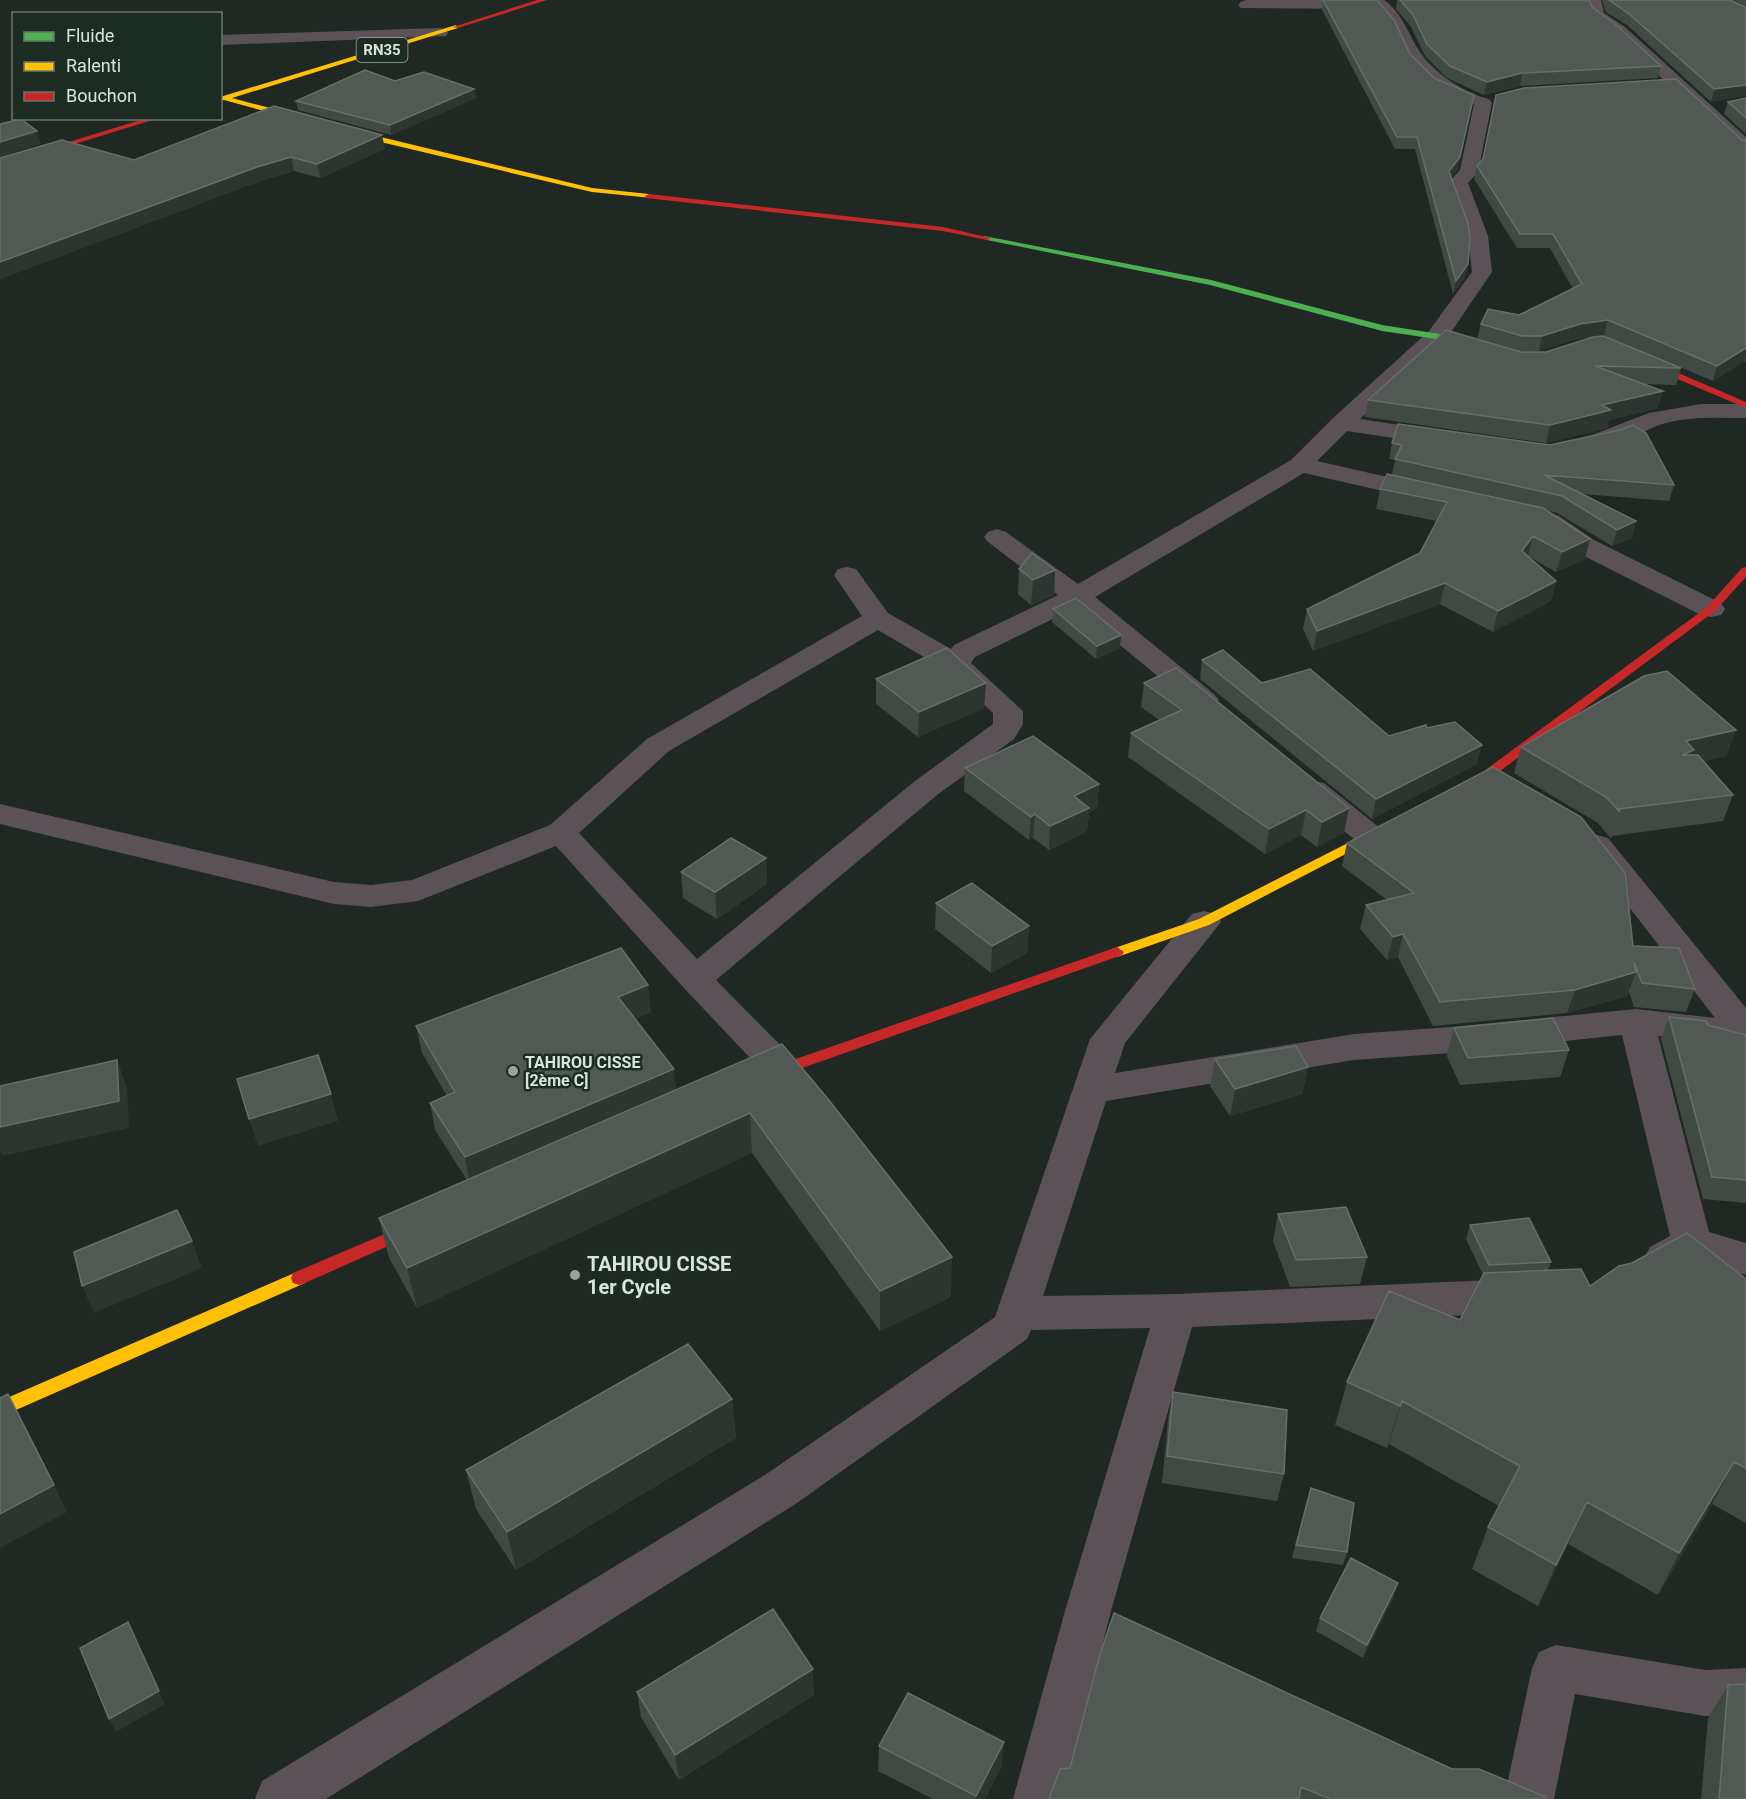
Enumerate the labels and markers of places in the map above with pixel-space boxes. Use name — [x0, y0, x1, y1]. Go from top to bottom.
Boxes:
place label: TAHIROU CISSE [2ème C] — [525, 1053, 640, 1090]
marker: TAHIROU CISSE [2ème C] — [506, 1064, 520, 1078]
place label: TAHIROU CISSE 1er Cycle — [587, 1252, 731, 1299]
marker: TAHIROU CISSE 1er Cycle — [568, 1268, 582, 1282]

